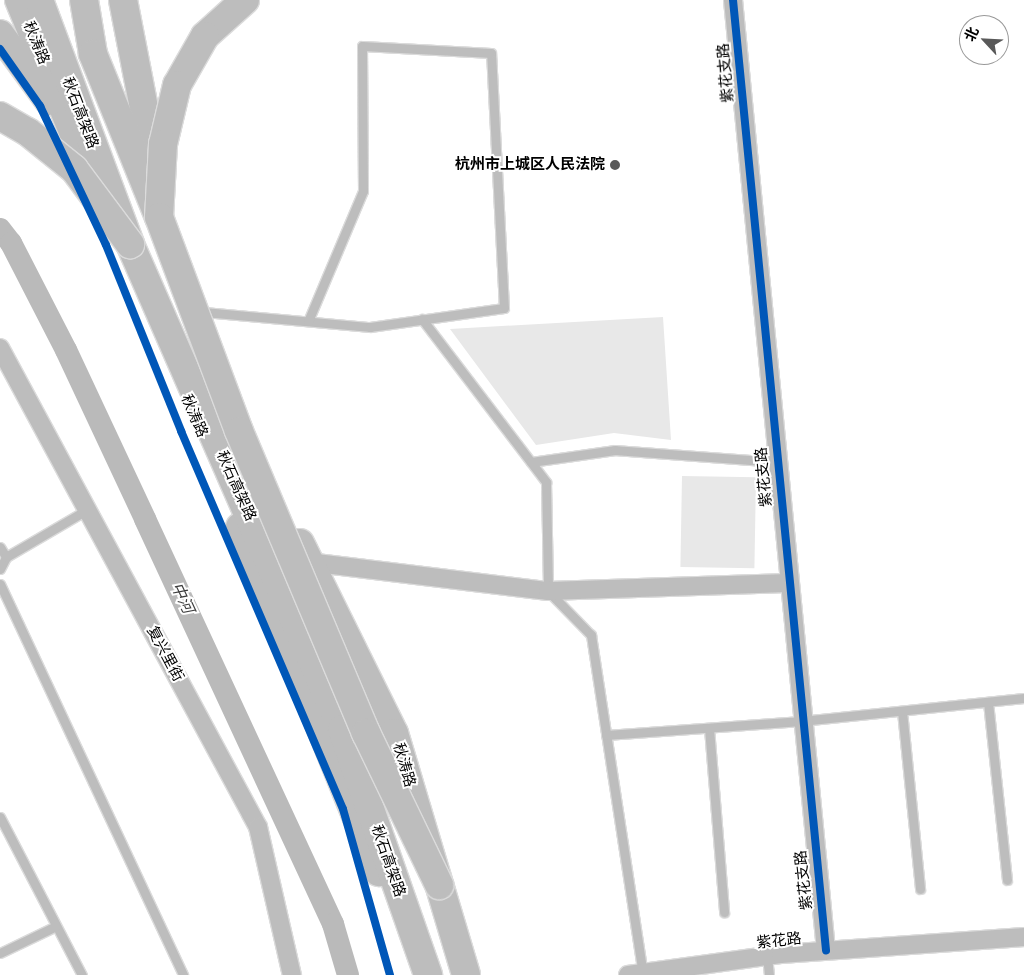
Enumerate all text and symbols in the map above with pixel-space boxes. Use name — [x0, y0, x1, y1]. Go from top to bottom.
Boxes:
north arrow — [959, 15, 1009, 65]
street label: 秋涛路 — [19, 19, 53, 67]
text: 北 — [961, 24, 982, 44]
street label: 紫花支路 — [714, 42, 738, 104]
street label: 秋石高架路 — [58, 75, 102, 151]
place label: 杭州市上城区人民法院 — [455, 156, 605, 174]
marker: 杭州市上城区人民法院 — [609, 159, 621, 171]
street label: 秋涛路 — [177, 392, 211, 440]
street label: 紫花支路 — [752, 446, 776, 508]
street label: 秋石高架路 — [213, 448, 259, 524]
water label: 中河 — [167, 579, 197, 617]
street label: 复兴里街 — [143, 623, 187, 685]
street label: 秋涛路 — [389, 741, 419, 789]
street label: 秋石高架路 — [367, 823, 409, 899]
street label: 紫花支路 — [792, 849, 816, 911]
street label: 紫花路 — [756, 930, 802, 952]

